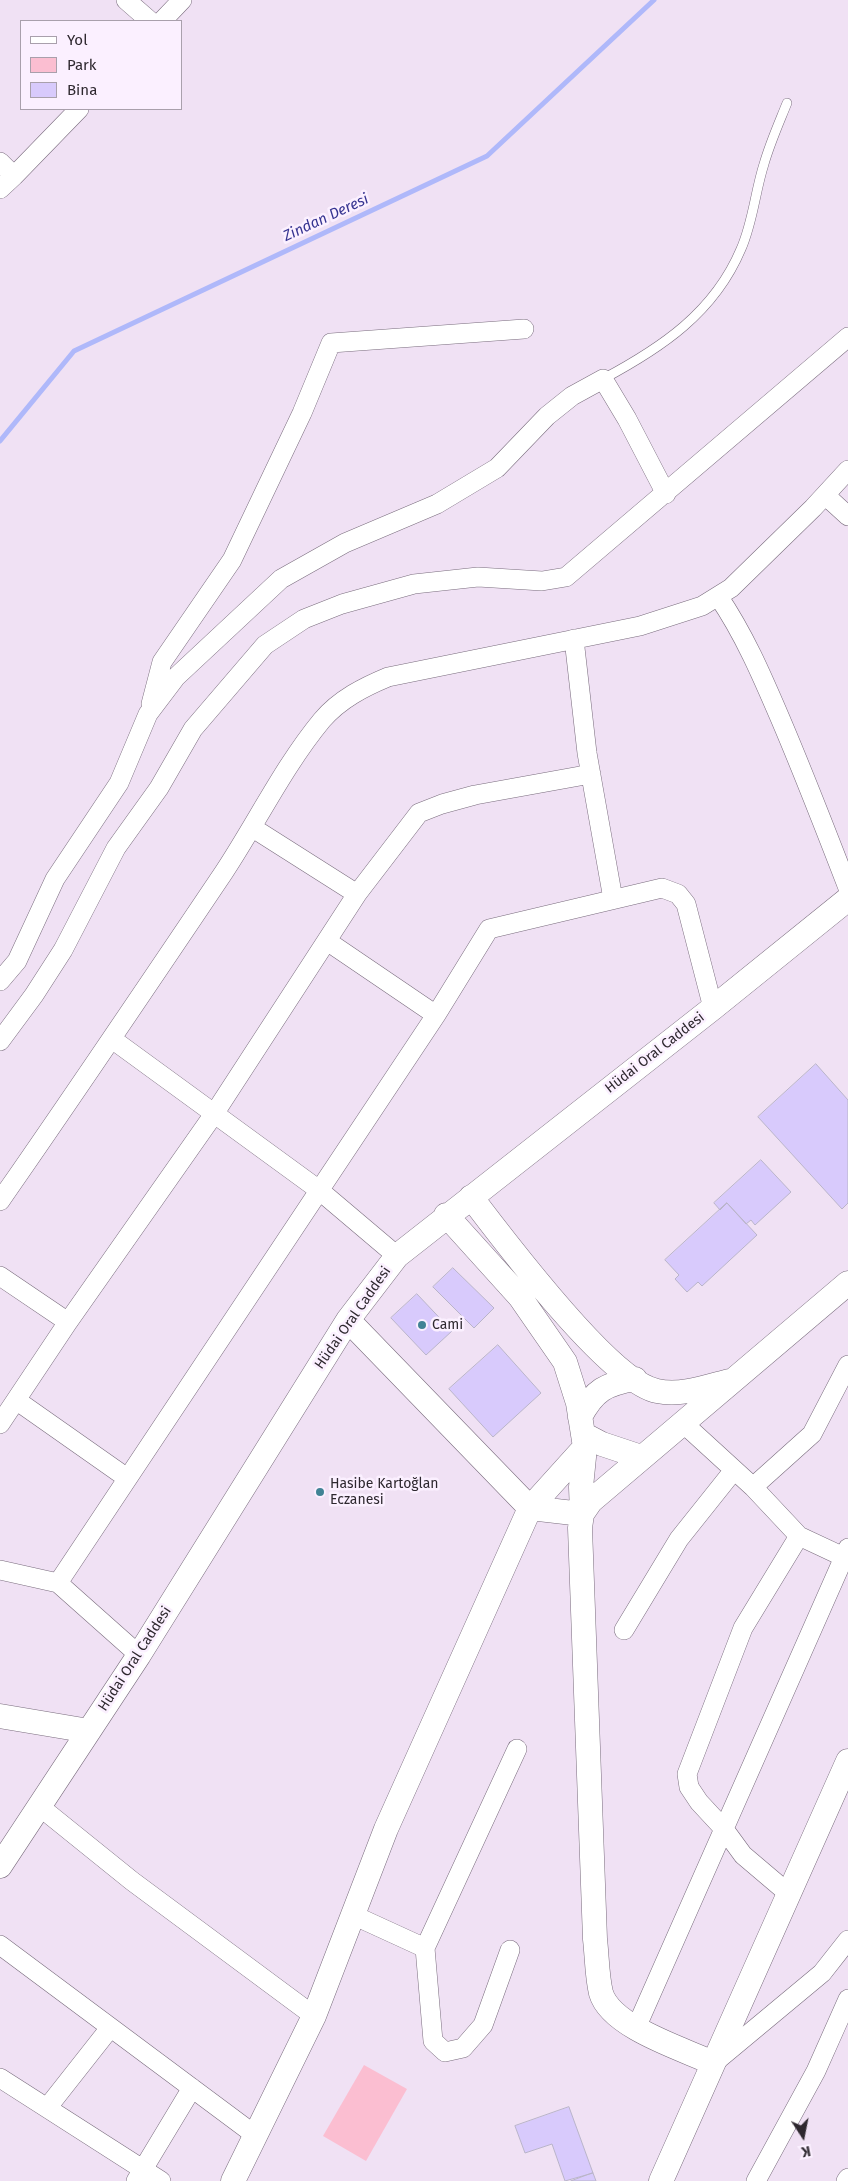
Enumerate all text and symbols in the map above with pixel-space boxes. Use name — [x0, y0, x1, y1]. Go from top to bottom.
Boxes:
legend — [20, 20, 182, 110]
text: Yol — [67, 31, 88, 49]
text: Park — [67, 56, 97, 74]
text: Bina — [67, 81, 97, 99]
water label: Zindan Deresi — [281, 190, 371, 246]
street label: Hüdai Oral Caddesi — [602, 1009, 708, 1097]
street label: Hüdai Oral Caddesi — [311, 1263, 395, 1373]
place label: Cami — [432, 1317, 463, 1333]
marker: Cami — [416, 1319, 428, 1331]
place label: Hasibe Kartoğlan Eczanesi — [330, 1476, 438, 1508]
marker: Hasibe Kartoğlan Eczanesi — [314, 1486, 326, 1498]
street label: Hüdai Oral Caddesi — [95, 1604, 175, 1714]
north arrow — [778, 2111, 828, 2161]
text: K — [800, 2142, 812, 2160]

